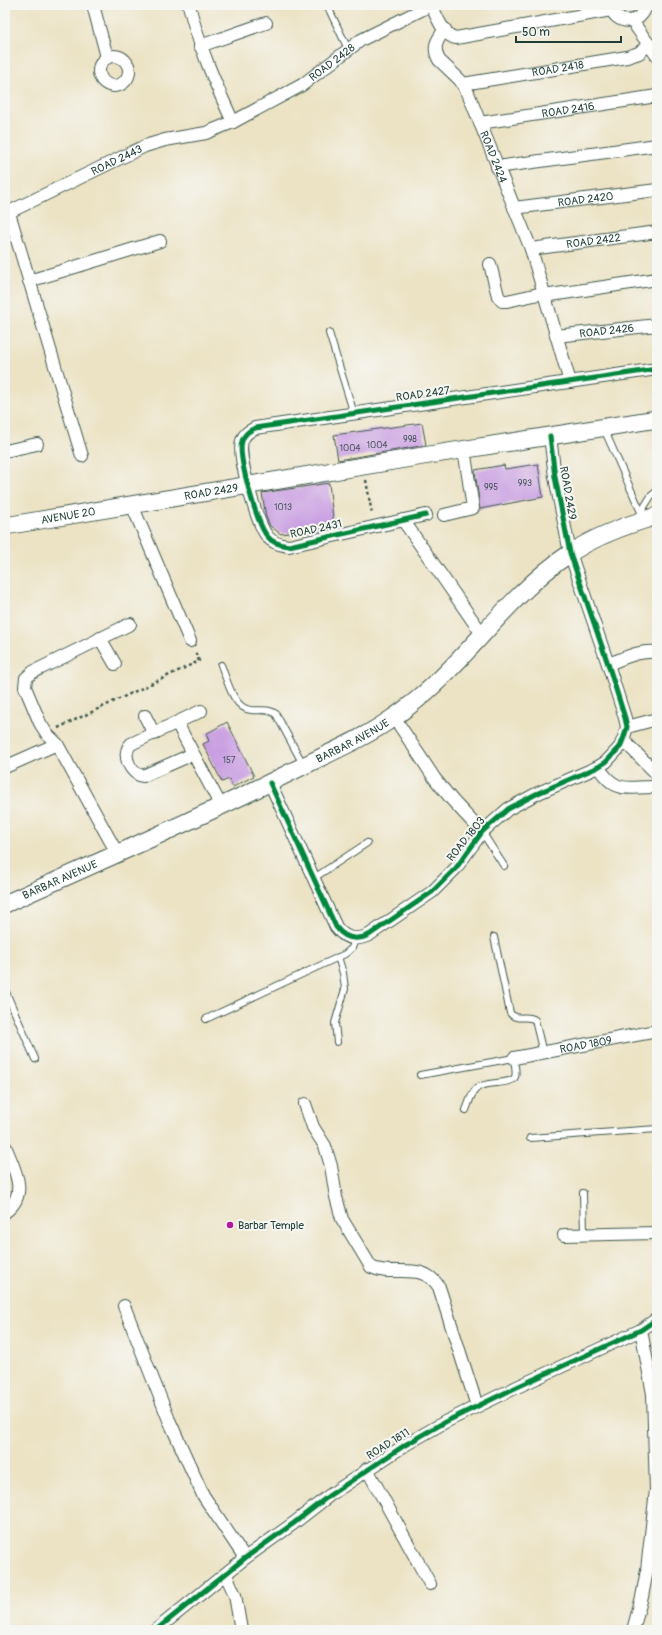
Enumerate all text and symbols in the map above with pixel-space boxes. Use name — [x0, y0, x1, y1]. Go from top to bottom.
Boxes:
scale bar — [516, 18, 621, 44]
text: 50 m — [522, 25, 550, 40]
street label: ROAD 2428 — [306, 40, 358, 84]
street label: ROAD 2418 — [531, 58, 585, 79]
street label: ROAD 2416 — [541, 99, 595, 120]
street label: ROAD 2424 — [477, 129, 510, 185]
street label: ROAD 2443 — [89, 142, 144, 178]
street label: ROAD 2420 — [557, 189, 614, 209]
street label: ROAD 2422 — [565, 230, 621, 251]
street label: ROAD 2426 — [579, 321, 635, 340]
street label: ROAD 2427 — [395, 384, 451, 404]
house number: 998 — [403, 434, 417, 445]
house number: 1004 — [366, 440, 388, 451]
house number: 1004 — [339, 443, 361, 454]
street label: ROAD 2429 — [557, 465, 579, 521]
house number: 993 — [518, 478, 532, 489]
street label: ROAD 2429 — [183, 481, 239, 502]
house number: 995 — [484, 482, 498, 493]
house number: 1013 — [274, 502, 292, 513]
street label: AVENUE 20 — [40, 504, 96, 526]
street label: ROAD 2431 — [289, 517, 343, 541]
street label: BARBAR AVENUE — [314, 716, 392, 765]
house number: 157 — [222, 755, 236, 766]
street label: ROAD 1803 — [444, 814, 488, 864]
street label: BARBAR AVENUE — [20, 857, 99, 902]
street label: ROAD 1809 — [559, 1033, 613, 1056]
place label: Barbar Temple — [238, 1219, 304, 1232]
marker: Barbar Temple — [225, 1220, 235, 1230]
street label: ROAD 1811 — [364, 1426, 412, 1462]

